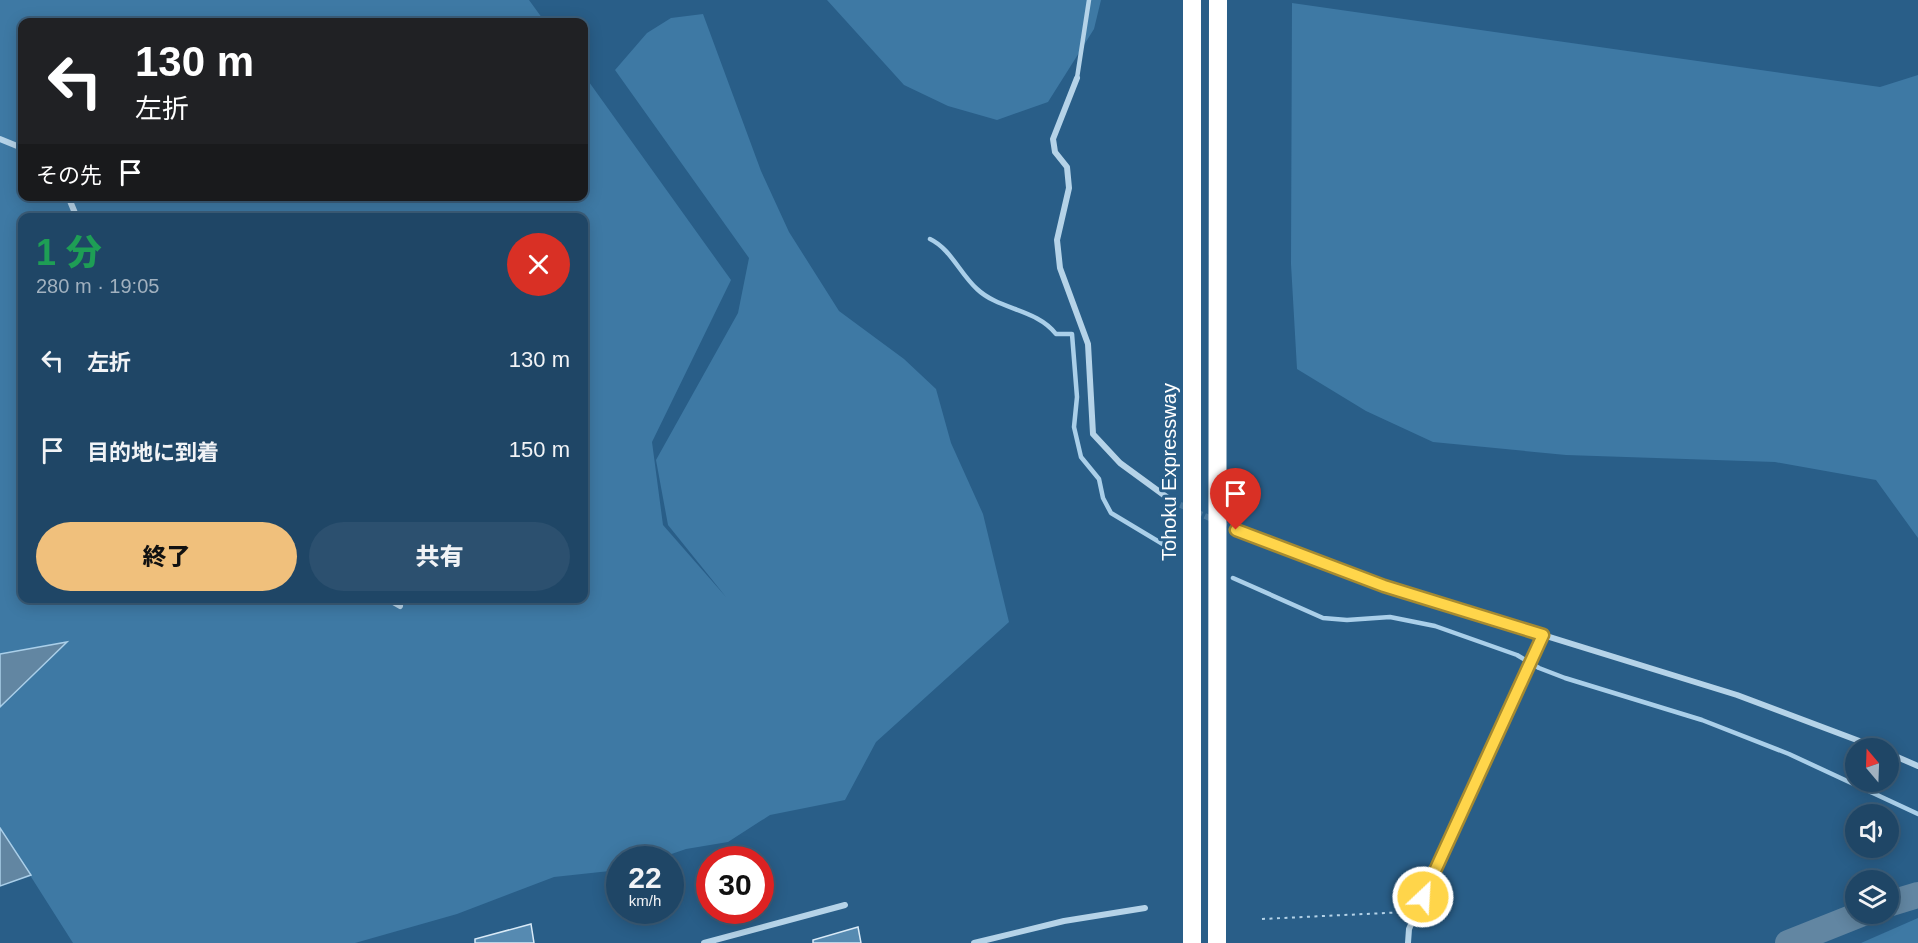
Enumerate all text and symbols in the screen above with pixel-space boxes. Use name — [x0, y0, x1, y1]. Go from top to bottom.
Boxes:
text: 130 m — [135, 38, 254, 85]
icon: left — [36, 42, 114, 120]
text: 左折 — [135, 94, 189, 124]
icon: arrive — [114, 156, 147, 189]
text: その先 — [36, 163, 102, 188]
text: 1 分 — [36, 232, 102, 273]
button: close — [507, 233, 570, 296]
text: 280 m · 19:05 — [36, 275, 159, 297]
icon: left — [36, 344, 69, 377]
text: 130 m — [509, 347, 570, 372]
text: 左折 — [87, 350, 131, 375]
street label: Tohoku Expressway — [1158, 383, 1180, 561]
icon: arrive — [36, 434, 69, 467]
text: 150 m — [509, 437, 570, 462]
text: 目的地に到着 — [87, 440, 219, 465]
pin — [1210, 468, 1261, 530]
icon: arrive — [1219, 477, 1252, 510]
button: 終了 — [36, 522, 297, 591]
button: 共有 — [309, 522, 570, 591]
north arrow — [1845, 738, 1899, 792]
map controls — [1845, 738, 1899, 924]
button: sound — [1845, 804, 1899, 858]
speed limit sign: 30 — [696, 846, 774, 924]
text: 22 — [628, 861, 662, 894]
position arrow — [1391, 865, 1455, 929]
button: layers — [1845, 870, 1899, 924]
text: km/h — [629, 892, 661, 909]

